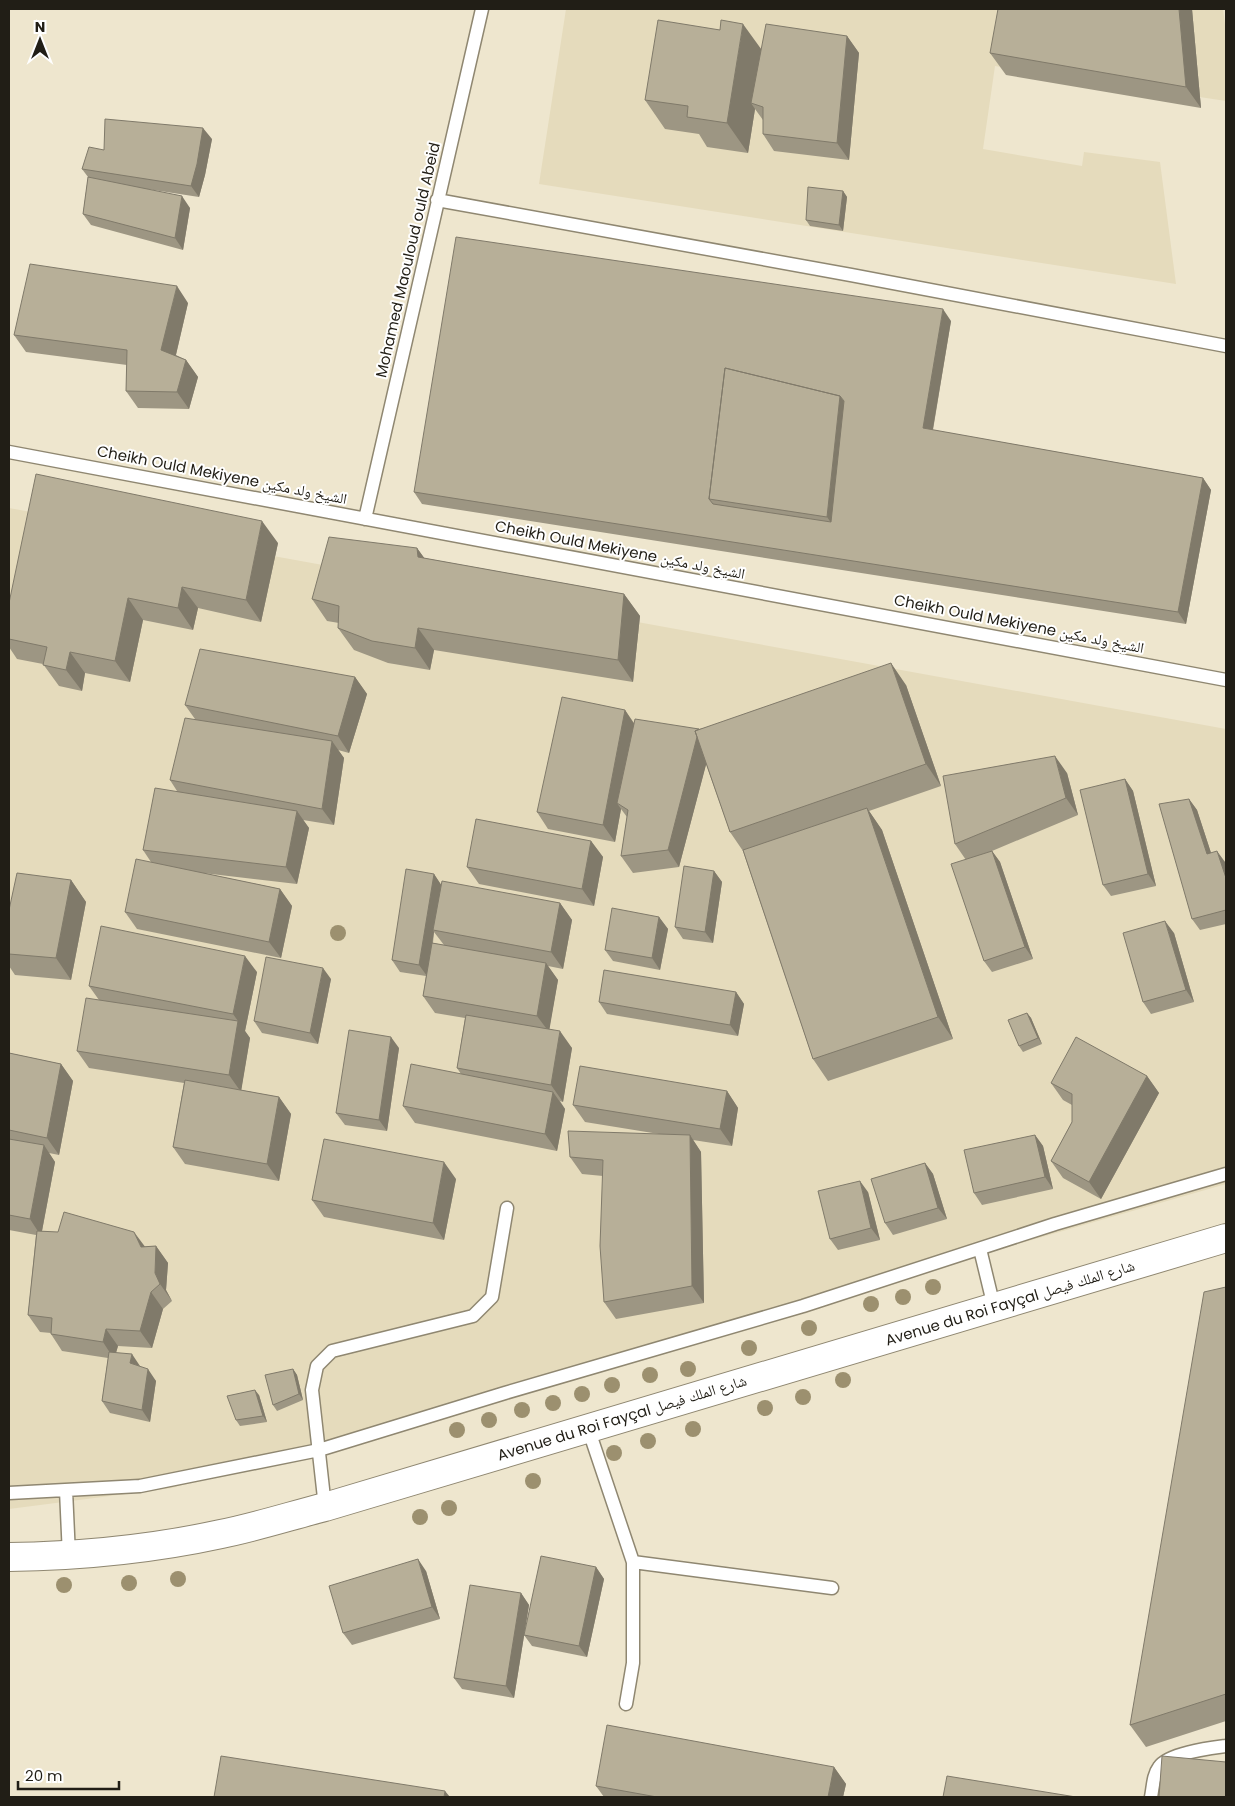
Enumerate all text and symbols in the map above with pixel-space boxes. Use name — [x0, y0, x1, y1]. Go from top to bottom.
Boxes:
north arrow — [15, 15, 65, 65]
text: N — [35, 17, 45, 37]
street label: Mohamed Maouloud ould Abeid — [370, 140, 445, 380]
street label: Cheikh Ould Mekiyene الشيخ ولد مكين — [95, 440, 349, 509]
street label: Cheikh Ould Mekiyene الشيخ ولد مكين — [493, 515, 747, 584]
street label: Cheikh Ould Mekiyene الشيخ ولد مكين — [892, 589, 1146, 658]
street label: Avenue du Roi Fayçal شارع الملك فيصل — [882, 1254, 1137, 1351]
street label: Avenue du Roi Fayçal شارع الملك فيصل — [494, 1369, 749, 1466]
scale bar — [18, 1758, 119, 1790]
text: 20 m — [25, 1765, 63, 1786]

